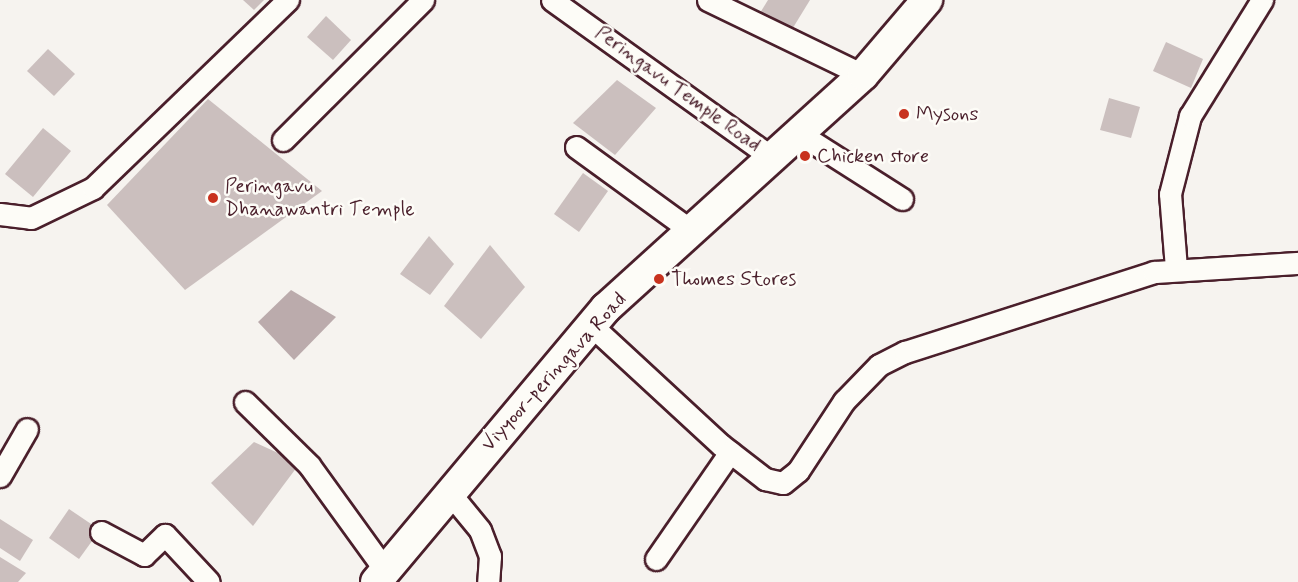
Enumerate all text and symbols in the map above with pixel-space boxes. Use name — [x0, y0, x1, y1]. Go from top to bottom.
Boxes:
street label: Peringavu Temple Road — [591, 21, 765, 157]
place label: Mysons — [916, 102, 978, 126]
marker: Mysons — [897, 107, 911, 121]
place label: Chicken store — [817, 144, 929, 168]
marker: Chicken store — [798, 149, 812, 163]
place label: Peringavu Dhanawantri Temple — [225, 174, 407, 221]
marker: Peringavu Dhanawantri Temple — [206, 191, 220, 205]
place label: Thomes Stores — [671, 267, 794, 291]
marker: Thomes Stores — [652, 272, 666, 286]
street label: Viyyoor-peringava Road — [477, 289, 631, 455]

